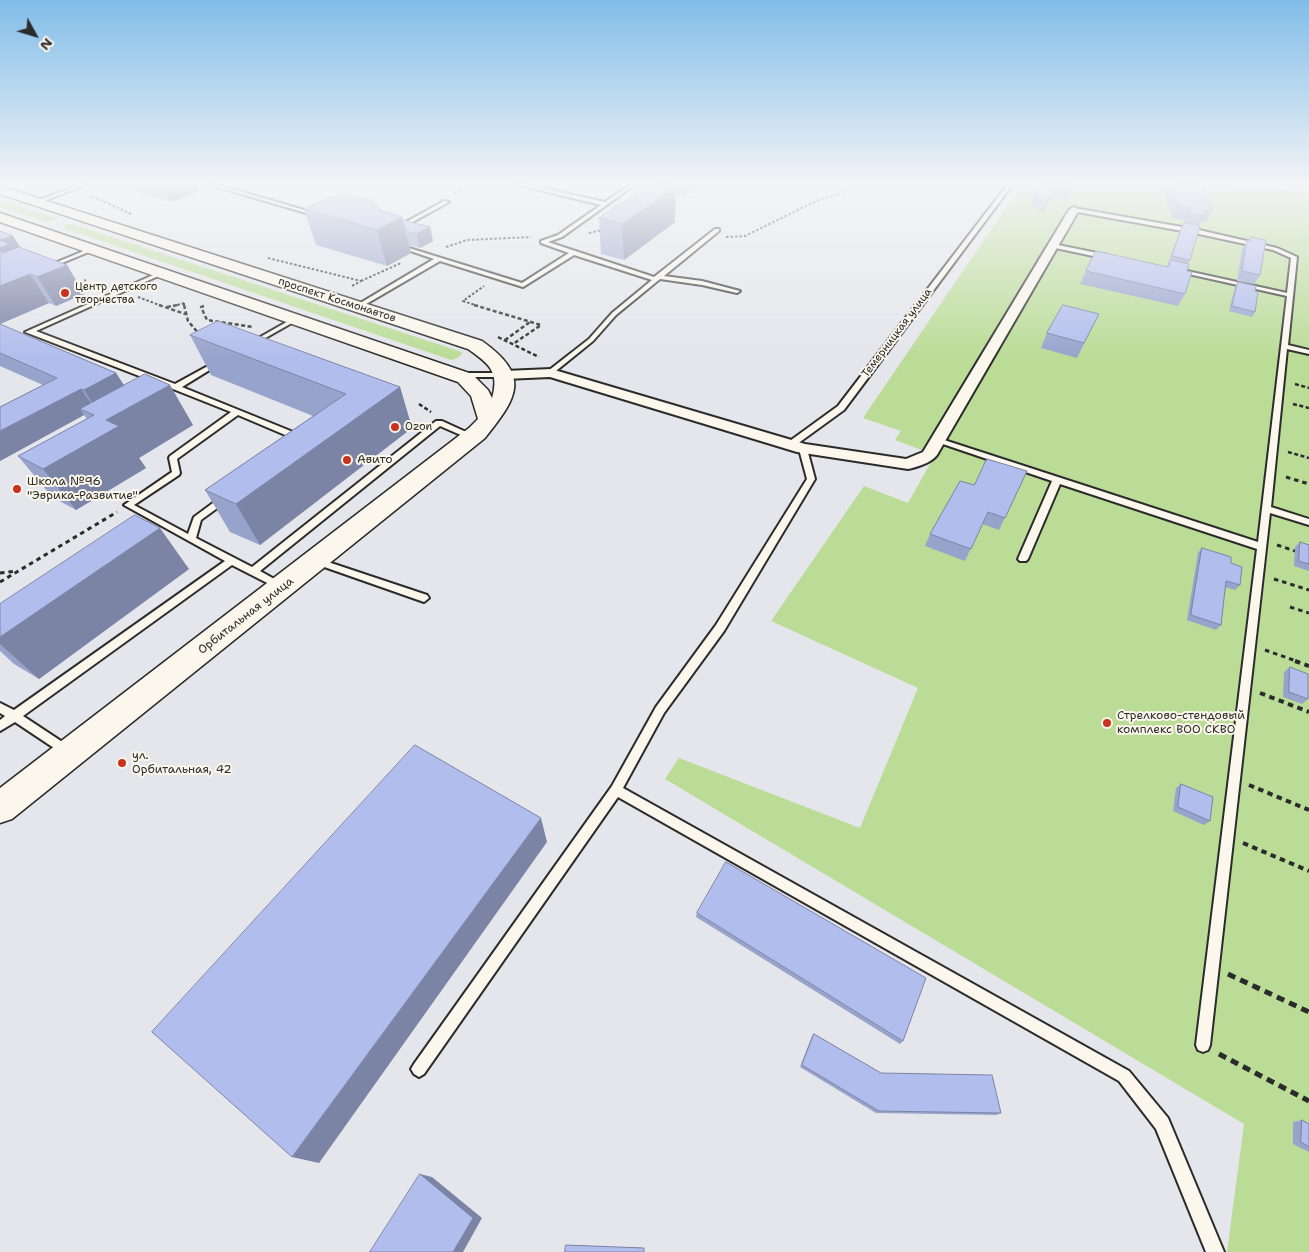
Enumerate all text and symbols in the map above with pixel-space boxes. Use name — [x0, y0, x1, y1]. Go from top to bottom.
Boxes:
north arrow — [10, 10, 60, 60]
text: N — [36, 34, 57, 54]
street label: проспект Космонавтов — [277, 275, 397, 325]
place label: Центр детского творчества — [75, 280, 157, 306]
street label: Темерницкая улица — [859, 286, 935, 380]
marker: Центр детского творчества — [59, 287, 71, 299]
place label: Ozon — [405, 420, 432, 434]
marker: Ozon — [389, 421, 401, 433]
place label: Авито — [357, 453, 392, 467]
marker: Авито — [341, 454, 353, 466]
place label: Школа №96 "Эврика-Развитие" — [27, 475, 138, 503]
marker: Школа №96 "Эврика-Развитие" — [11, 483, 23, 495]
street label: Орбитальная улица — [195, 574, 297, 658]
place label: Стрелково-стендовый комплекс ВОО СКВО — [1117, 709, 1245, 737]
marker: Стрелково-стендовый комплекс ВОО СКВО — [1101, 717, 1113, 729]
place label: ул. Орбитальная, 42 — [132, 749, 232, 777]
marker: ул. Орбитальная, 42 — [116, 757, 128, 769]

